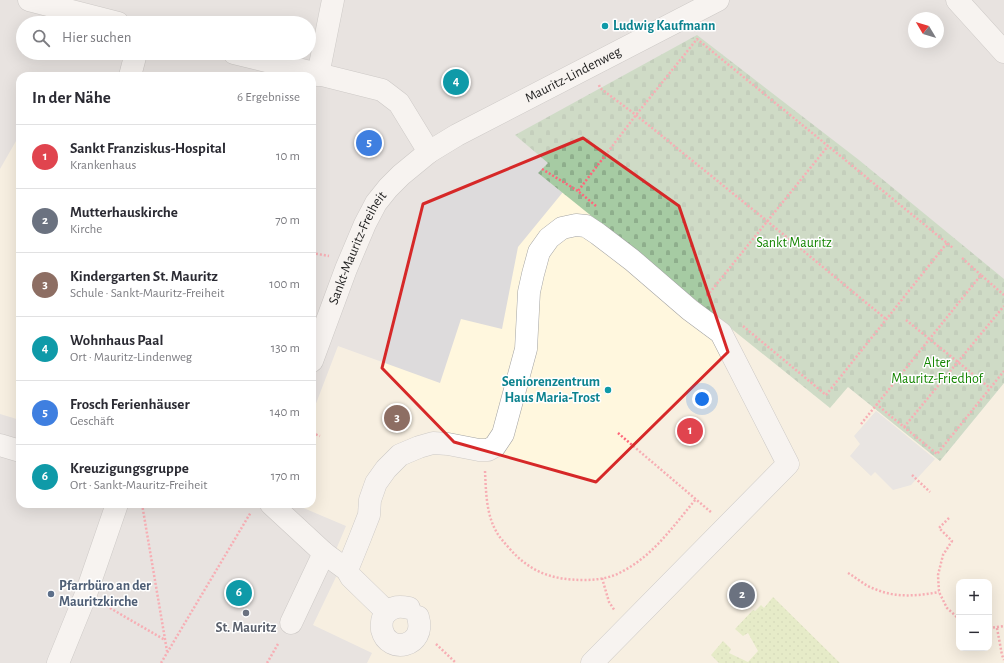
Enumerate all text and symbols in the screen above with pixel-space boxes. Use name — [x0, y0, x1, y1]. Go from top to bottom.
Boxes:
north arrow — [908, 12, 944, 48]
search box — [16, 16, 316, 60]
place label: Ludwig Kaufmann — [613, 19, 716, 33]
marker: Ludwig Kaufmann — [600, 21, 610, 31]
icon: search — [30, 27, 52, 49]
text: Hier suchen — [62, 30, 132, 45]
street label: Mauritz-Lindenweg — [523, 44, 624, 105]
pin: 4 — [443, 67, 469, 97]
text: In der Nähe — [32, 89, 111, 106]
text: 6 Ergebnisse — [237, 91, 300, 104]
pin: 5 — [356, 128, 382, 158]
text: Sankt Franziskus-Hospital — [70, 141, 226, 156]
text: 1 — [43, 150, 47, 163]
text: 10 m — [276, 150, 300, 163]
text: Krankenhaus — [70, 159, 136, 172]
street label: Sankt-Mauritz-Freiheit — [327, 188, 390, 306]
text: Mutterhauskirche — [70, 205, 178, 220]
text: 2 — [42, 214, 48, 227]
text: 70 m — [275, 214, 300, 227]
text: Kirche — [70, 223, 102, 236]
park label: Sankt Mauritz — [756, 236, 832, 250]
text: Kindergarten St. Mauritz — [70, 269, 218, 284]
text: 3 — [42, 278, 48, 291]
text: 100 m — [269, 278, 300, 291]
text: Schule · Sankt-Mauritz-Freiheit — [70, 287, 224, 300]
text: Wohnhaus Paal — [70, 333, 163, 348]
text: 4 — [42, 342, 48, 355]
text: 130 m — [271, 342, 300, 355]
text: Ort · Mauritz-Lindenweg — [70, 351, 192, 364]
park label: Alter Mauritz-Friedhof — [891, 356, 984, 386]
place label: Seniorenzentrum Haus Maria-Trost — [502, 375, 600, 405]
marker: Seniorenzentrum Haus Maria-Trost — [603, 385, 613, 395]
your location — [692, 389, 712, 409]
text: Frosch Ferienhäuser — [70, 397, 190, 412]
pin: 3 — [384, 403, 410, 433]
text: 5 — [42, 406, 48, 419]
text: 140 m — [270, 406, 300, 419]
text: Geschäft — [70, 415, 114, 428]
pin: 1 — [677, 416, 703, 446]
text: Kreuzigungsgruppe — [70, 461, 189, 476]
text: 6 — [42, 470, 48, 483]
text: 170 m — [271, 470, 300, 483]
text: Ort · Sankt-Mauritz-Freiheit — [70, 479, 207, 492]
pin: 6 — [226, 578, 252, 608]
place label: Pfarrbüro an der Mauritzkirche — [59, 579, 151, 609]
map controls — [956, 579, 992, 651]
button: + — [956, 579, 992, 615]
pin: 2 — [729, 580, 755, 610]
marker: Pfarrbüro an der Mauritzkirche — [46, 589, 56, 599]
marker: St. Mauritz — [241, 608, 251, 618]
button: − — [956, 615, 992, 651]
place label: St. Mauritz — [216, 621, 277, 635]

